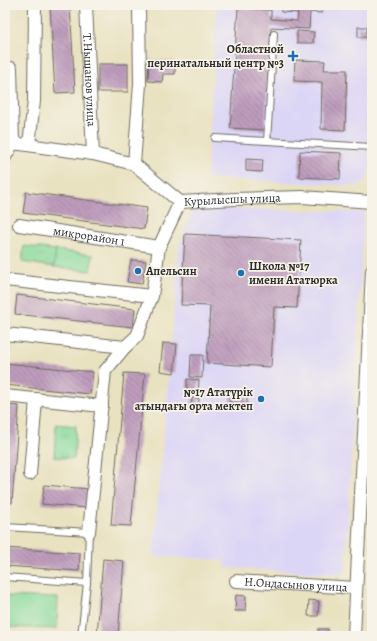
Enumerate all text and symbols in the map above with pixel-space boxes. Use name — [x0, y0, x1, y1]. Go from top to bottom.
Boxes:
street label: Т.Нышанов улица — [79, 33, 100, 127]
place label: Областной перинатальный центр №3 — [147, 41, 284, 71]
marker: Областной перинатальный центр №3 — [287, 50, 299, 62]
street label: Курылысшы улица — [183, 190, 281, 210]
street label: микрорайон 1 — [52, 223, 126, 250]
place label: Школа №17 имени Ататюрка — [249, 258, 338, 288]
place label: Апельсин — [145, 263, 197, 279]
marker: Апельсин — [133, 266, 143, 276]
marker: Школа №17 имени Ататюрка — [236, 268, 246, 278]
place label: №17 Ататүрік атындағы орта мектеп — [135, 384, 254, 414]
marker: №17 Ататүрік атындағы орта мектеп — [256, 394, 266, 404]
street label: Н.Ондасынов улица — [244, 573, 349, 596]

